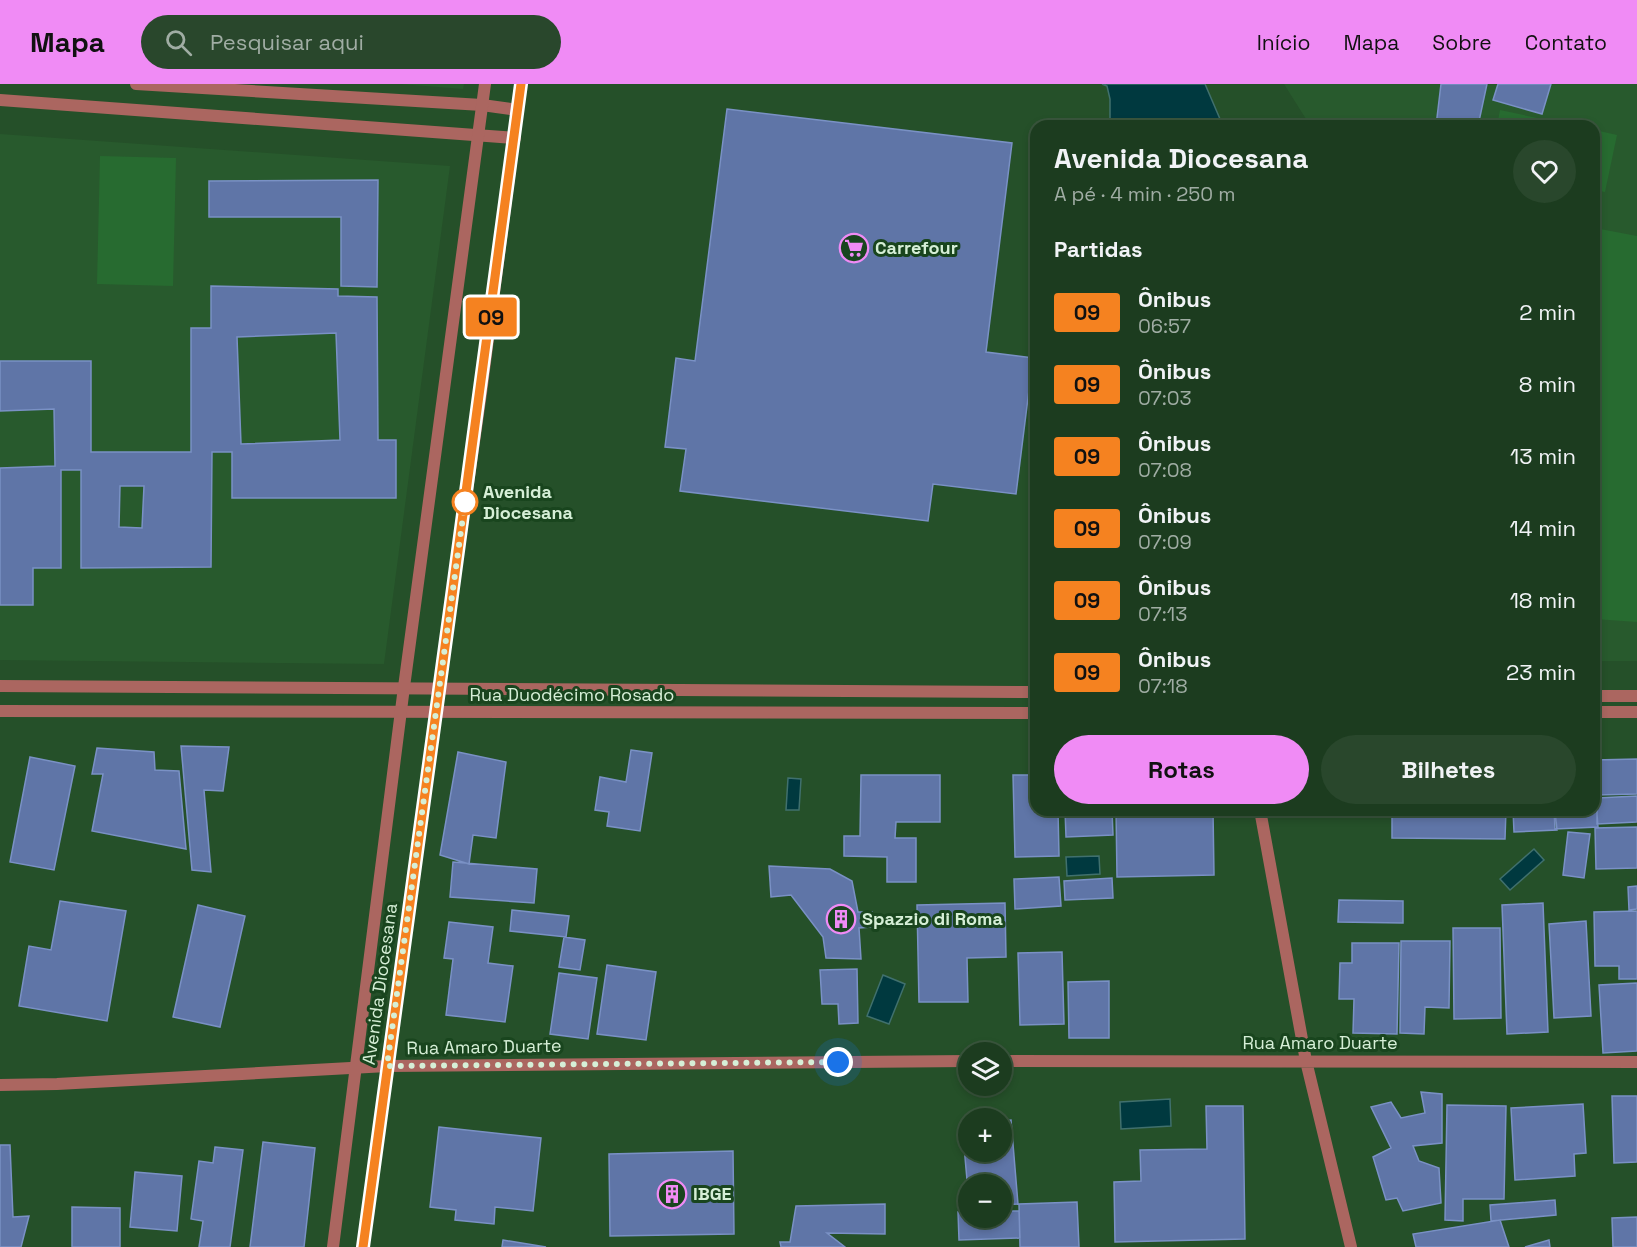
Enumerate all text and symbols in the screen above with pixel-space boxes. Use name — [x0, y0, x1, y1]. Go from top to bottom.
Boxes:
search box — [141, 15, 561, 69]
text: Mapa — [30, 24, 105, 60]
icon: search — [162, 26, 195, 59]
text: Pesquisar aqui — [210, 28, 364, 56]
text: Início — [1257, 29, 1310, 56]
text: Mapa — [1343, 29, 1399, 56]
text: Sobre — [1432, 29, 1492, 56]
text: Contato — [1525, 29, 1607, 56]
text: Avenida Diocesana — [1054, 140, 1308, 176]
button: heart — [1513, 140, 1576, 203]
text: A pé · 4 min · 250 m — [1054, 181, 1235, 207]
supermarket icon: Carrefour — [838, 232, 870, 264]
text: Partidas — [1054, 235, 1143, 263]
place label: Carrefour — [875, 236, 958, 259]
text: Ônibus — [1138, 285, 1211, 313]
line badge: 09 — [464, 298, 518, 336]
text: 2 min — [1519, 298, 1576, 326]
text: 09 — [1074, 299, 1100, 326]
text: 09 — [478, 304, 504, 331]
text: 06:57 — [1138, 313, 1191, 339]
text: Ônibus — [1138, 357, 1211, 385]
text: 8 min — [1519, 370, 1576, 398]
text: 09 — [1074, 371, 1100, 398]
text: 07:03 — [1138, 385, 1192, 411]
text: Ônibus — [1138, 429, 1211, 457]
text: 13 min — [1510, 442, 1576, 470]
text: 09 — [1074, 443, 1100, 470]
text: 07:08 — [1138, 457, 1192, 483]
place label: Avenida Diocesana — [483, 480, 574, 524]
marker: Avenida Diocesana — [452, 489, 478, 515]
text: Ônibus — [1138, 501, 1211, 529]
text: 14 min — [1510, 514, 1576, 542]
text: 09 — [1074, 515, 1100, 542]
text: 07:09 — [1138, 529, 1192, 555]
text: Ônibus — [1138, 573, 1211, 601]
text: 18 min — [1510, 586, 1576, 614]
text: 09 — [1074, 587, 1100, 614]
text: 07:13 — [1138, 601, 1187, 627]
text: Ônibus — [1138, 645, 1211, 673]
text: 23 min — [1506, 658, 1576, 686]
text: 09 — [1074, 659, 1100, 686]
text: 07:18 — [1138, 673, 1188, 699]
street label: Rua Duodécimo Rosado — [470, 683, 674, 706]
button: Rotas — [1054, 735, 1309, 804]
button: Bilhetes — [1321, 735, 1576, 804]
street label: Avenida Diocesana — [357, 902, 402, 1066]
building icon: Spazzio di Roma — [825, 903, 857, 935]
place label: Spazzio di Roma — [862, 907, 1003, 930]
street label: Rua Amaro Duarte — [1242, 1031, 1398, 1054]
street label: Rua Amaro Duarte — [406, 1034, 562, 1059]
map controls — [958, 1042, 1012, 1228]
button: layers — [958, 1042, 1012, 1096]
your location — [823, 1047, 853, 1077]
button: + — [958, 1108, 1012, 1162]
button: − — [958, 1174, 1012, 1228]
building icon: IBGE — [656, 1178, 688, 1210]
place label: IBGE — [693, 1182, 732, 1205]

